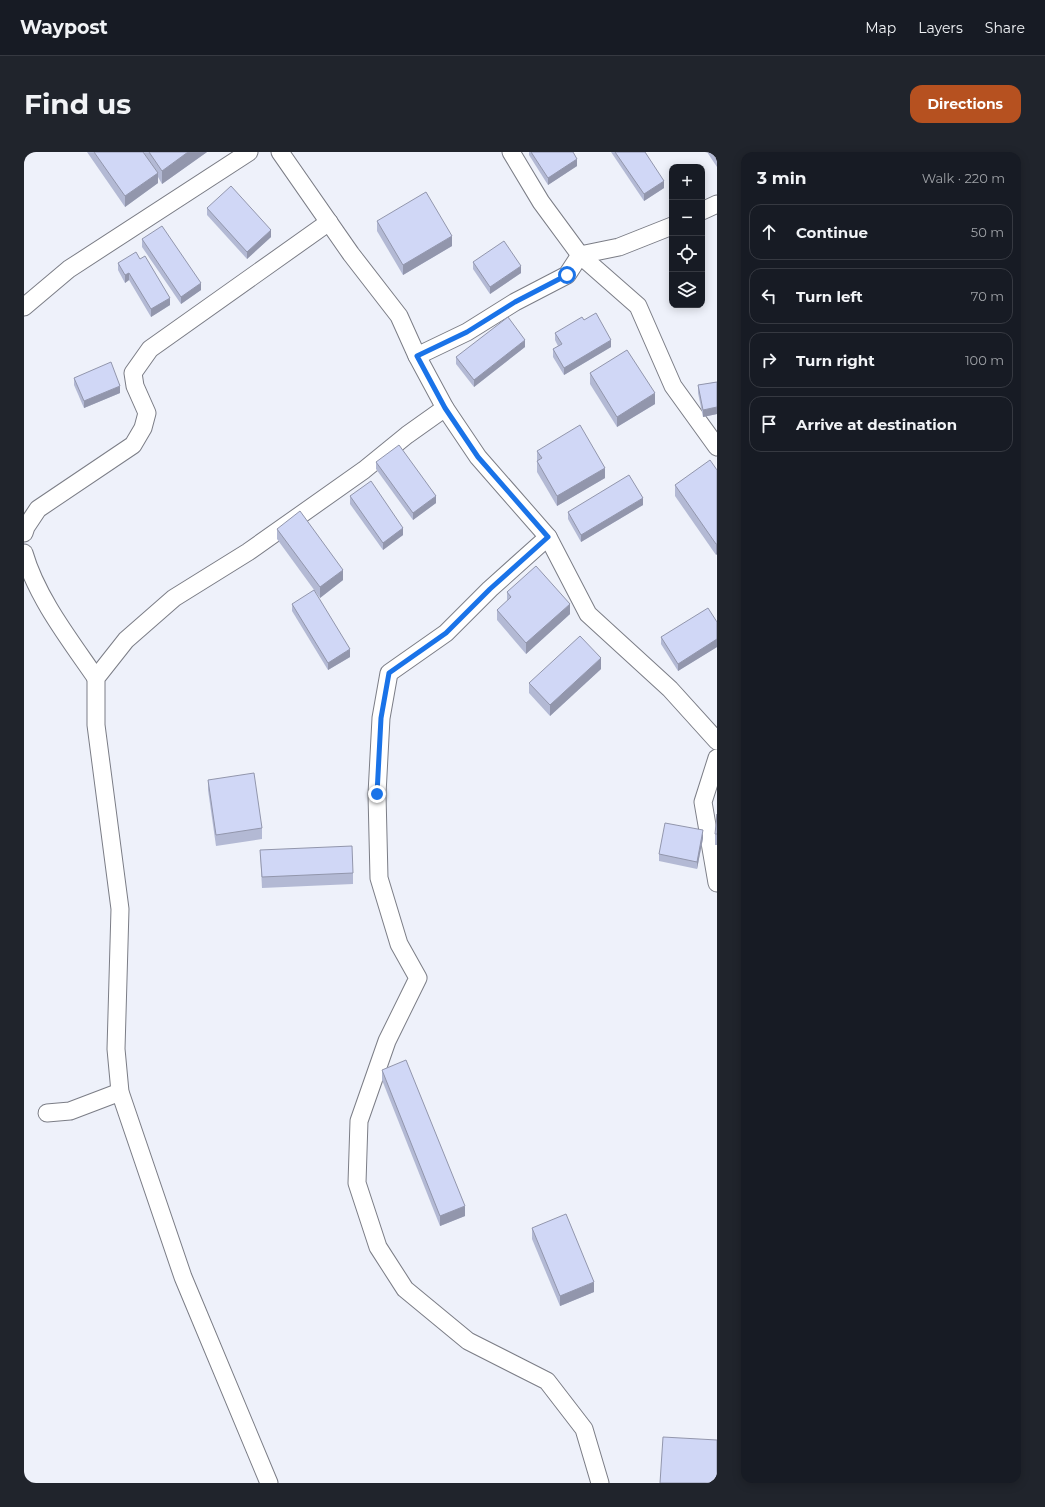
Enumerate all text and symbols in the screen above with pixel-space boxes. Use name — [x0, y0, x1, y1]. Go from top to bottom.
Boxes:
text: Waypost — [20, 16, 108, 39]
text: Map — [865, 19, 896, 37]
text: Layers — [918, 19, 963, 37]
text: Share — [985, 19, 1025, 37]
button: Directions — [910, 85, 1021, 123]
text: Find us — [24, 87, 131, 121]
map controls — [669, 164, 705, 308]
button: + — [669, 164, 705, 200]
text: 3 min — [757, 168, 807, 188]
text: Walk · 220 m — [922, 170, 1005, 186]
button: − — [669, 200, 705, 236]
icon: ahead — [758, 221, 780, 243]
text: Continue — [796, 223, 868, 242]
text: 50 m — [971, 224, 1004, 240]
button: locate — [669, 236, 705, 272]
route start — [558, 266, 576, 284]
button: layers — [669, 272, 705, 308]
icon: left — [758, 285, 780, 307]
text: Turn left — [796, 287, 863, 306]
text: 70 m — [971, 288, 1004, 304]
icon: right — [758, 349, 780, 371]
text: Turn right — [796, 351, 875, 370]
text: 100 m — [965, 352, 1004, 368]
icon: arrive — [758, 413, 780, 435]
text: Arrive at destination — [796, 415, 957, 434]
route end — [368, 785, 386, 803]

